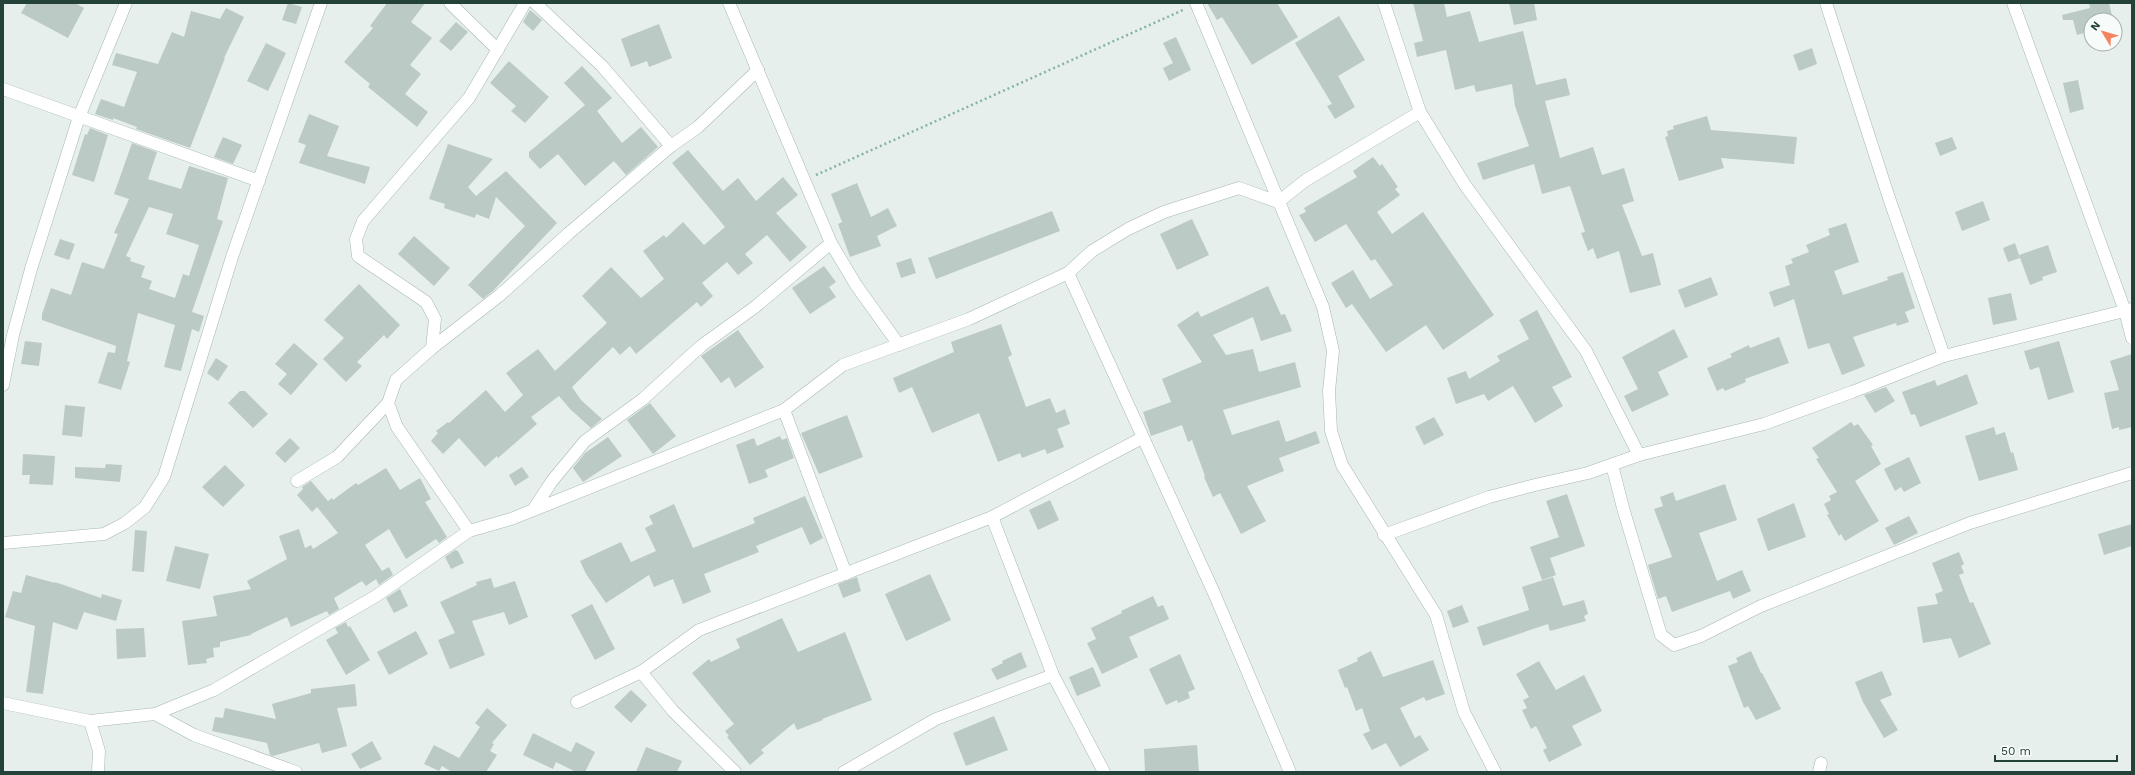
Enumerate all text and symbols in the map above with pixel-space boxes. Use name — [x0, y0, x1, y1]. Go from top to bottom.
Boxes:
north arrow — [2083, 12, 2123, 52]
text: N — [2088, 19, 2103, 33]
scale bar — [1995, 737, 2117, 763]
text: 50 m — [2001, 744, 2031, 758]

